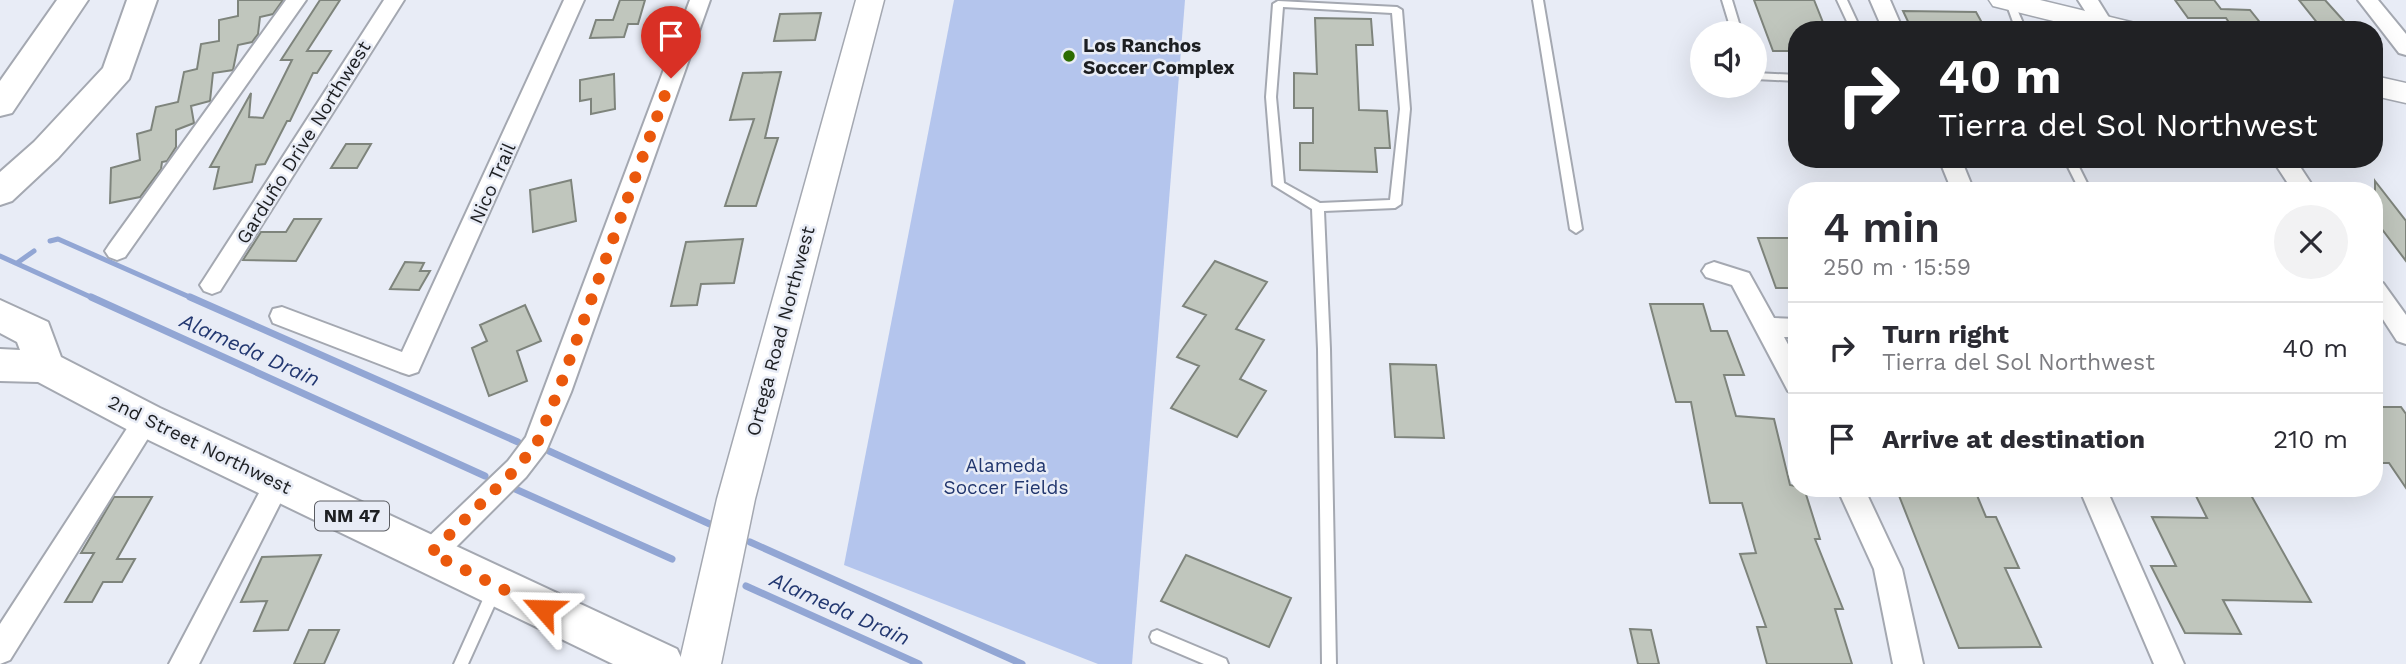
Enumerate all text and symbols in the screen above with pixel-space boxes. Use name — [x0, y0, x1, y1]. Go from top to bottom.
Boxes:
pin — [641, 6, 701, 78]
icon: arrive — [652, 17, 690, 55]
map controls — [1690, 21, 1767, 98]
button: sound — [1690, 21, 1767, 98]
place label: Los Ranchos Soccer Complex — [1083, 34, 1235, 79]
street label: Garduño Drive Northwest — [231, 36, 376, 248]
text: 40 m — [1938, 47, 2061, 105]
marker: Los Ranchos Soccer Complex — [1061, 48, 1077, 64]
icon: right — [1823, 49, 1914, 140]
text: Tierra del Sol Northwest — [1938, 106, 2318, 144]
street label: Nico Trail — [464, 139, 521, 227]
text: 4 min — [1823, 203, 1940, 252]
button: close — [2274, 205, 2348, 279]
street label: Ortega Road Northwest — [741, 224, 820, 439]
text: 250 m · 15:59 — [1823, 254, 1971, 281]
water label: Alameda Drain — [175, 307, 324, 392]
text: Turn right — [1882, 319, 2009, 349]
icon: right — [1823, 329, 1861, 367]
text: 40 m — [2282, 333, 2348, 363]
text: Tierra del Sol Northwest — [1882, 349, 2155, 376]
street label: 2nd Street Northwest — [104, 390, 295, 499]
icon: arrive — [1823, 420, 1861, 458]
text: Arrive at destination — [1882, 424, 2145, 454]
text: 210 m — [2273, 424, 2348, 454]
park label: Alameda Soccer Fields — [944, 454, 1068, 499]
road number: NM 47 — [315, 502, 389, 530]
water label: Alameda Drain — [765, 566, 914, 651]
position arrow — [506, 572, 580, 646]

